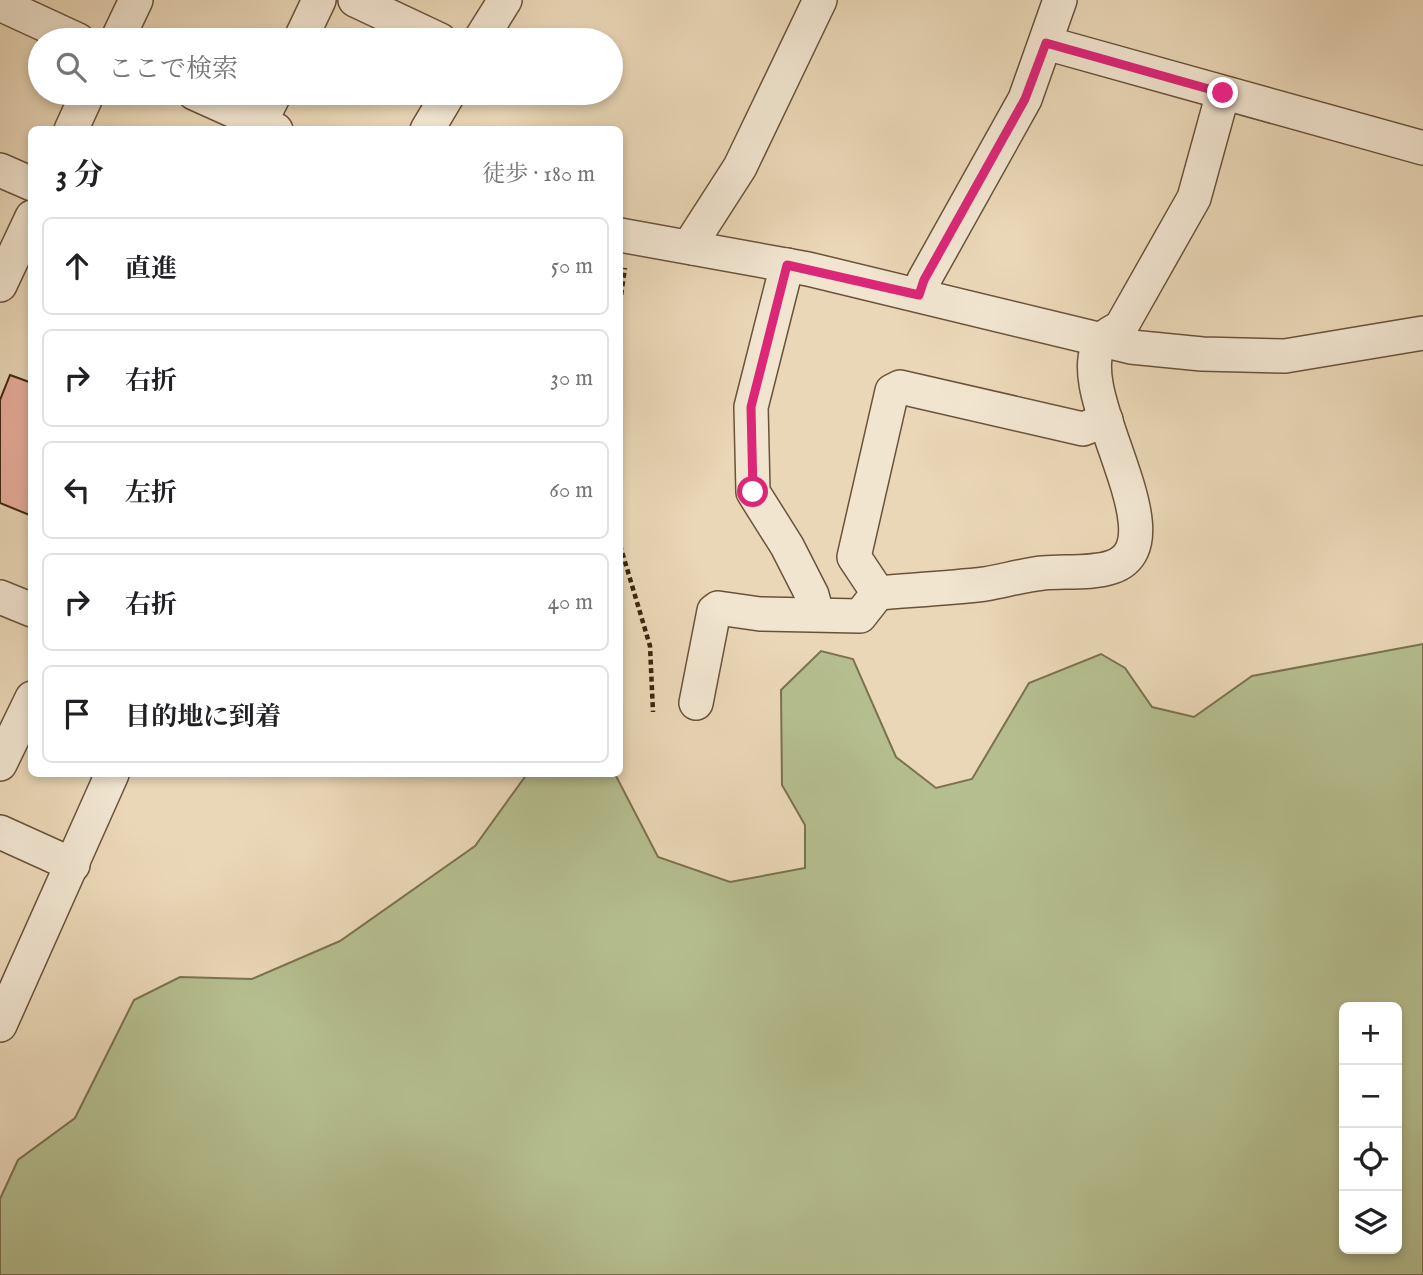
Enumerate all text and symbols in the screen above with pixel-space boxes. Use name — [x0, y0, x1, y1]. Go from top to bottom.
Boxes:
search box — [28, 28, 623, 105]
icon: search — [52, 48, 90, 86]
text: ここで検索 — [108, 53, 238, 86]
route end — [1207, 77, 1238, 108]
text: 3 分 — [56, 157, 104, 195]
text: 徒歩 · 180 m — [482, 160, 595, 189]
icon: ahead — [58, 247, 96, 285]
text: 50 m — [551, 252, 593, 281]
text: 直進 — [125, 253, 177, 286]
icon: right — [58, 359, 96, 397]
text: 30 m — [550, 364, 593, 393]
text: 右折 — [125, 365, 177, 398]
icon: left — [58, 471, 96, 509]
text: 60 m — [549, 476, 593, 505]
route start — [737, 476, 768, 507]
text: 左折 — [125, 477, 177, 510]
icon: right — [58, 583, 96, 621]
text: 40 m — [548, 588, 593, 617]
text: 右折 — [125, 589, 177, 622]
icon: arrive — [58, 695, 96, 733]
text: 目的地に到着 — [125, 701, 281, 734]
map controls — [1339, 1002, 1402, 1254]
button: + — [1339, 1002, 1402, 1065]
button: − — [1339, 1065, 1402, 1128]
button: locate — [1339, 1128, 1402, 1191]
button: layers — [1339, 1191, 1402, 1254]

